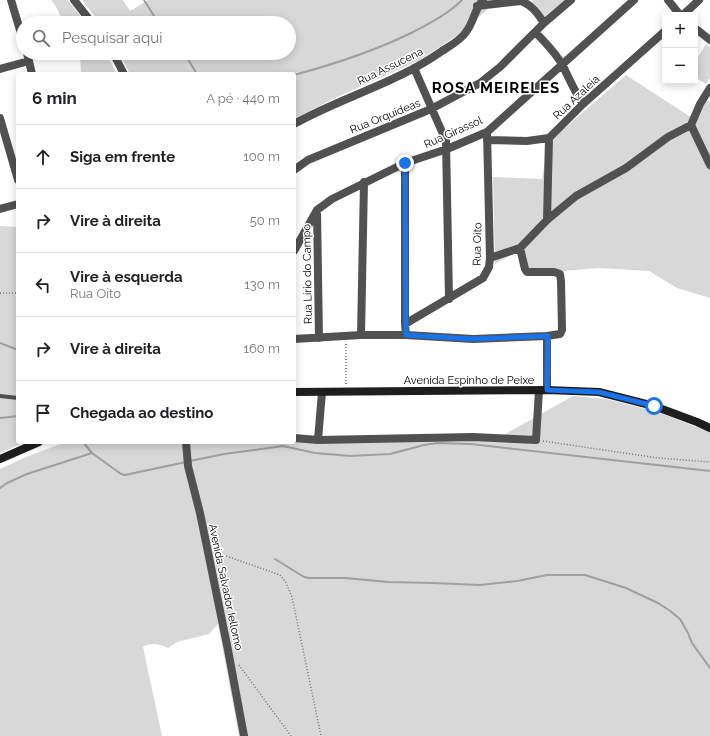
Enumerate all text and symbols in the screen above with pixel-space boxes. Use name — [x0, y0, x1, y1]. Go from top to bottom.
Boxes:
map controls — [662, 12, 698, 84]
button: + — [662, 12, 698, 48]
search box — [16, 16, 296, 60]
icon: search — [30, 27, 52, 49]
text: Pesquisar aqui — [62, 29, 162, 47]
street label: Rua Assucena — [355, 45, 425, 88]
button: − — [662, 48, 698, 84]
street label: Rua Azaleia — [550, 73, 602, 122]
district label: ROSA MEIRELES — [432, 79, 560, 97]
text: 6 min — [32, 88, 77, 108]
text: A pé · 440 m — [206, 91, 280, 106]
street label: Rua Orquídeas — [348, 96, 422, 136]
street label: Rua Girassol — [422, 114, 484, 151]
icon: ahead — [32, 146, 54, 168]
text: Siga em frente — [70, 148, 175, 166]
text: 100 m — [243, 149, 280, 164]
route end — [396, 154, 414, 172]
icon: right — [32, 210, 54, 232]
text: Vire à direita — [70, 212, 161, 230]
text: 50 m — [250, 213, 280, 228]
street label: Rua Oito — [471, 222, 484, 266]
street label: Rua Lírio do Campo — [300, 223, 315, 324]
text: Vire à esquerda — [70, 268, 183, 286]
icon: left — [32, 274, 54, 296]
text: 130 m — [244, 277, 280, 292]
text: Rua Oito — [70, 286, 121, 301]
icon: right — [32, 338, 54, 360]
text: Vire à direita — [70, 340, 161, 358]
text: 160 m — [243, 341, 280, 356]
street label: Avenida Espinho de Peixe — [404, 374, 535, 387]
route start — [645, 397, 663, 415]
icon: arrive — [32, 402, 54, 424]
text: Chegada ao destino — [70, 404, 213, 422]
street label: Avenida Salvador Iellomo — [206, 523, 245, 652]

